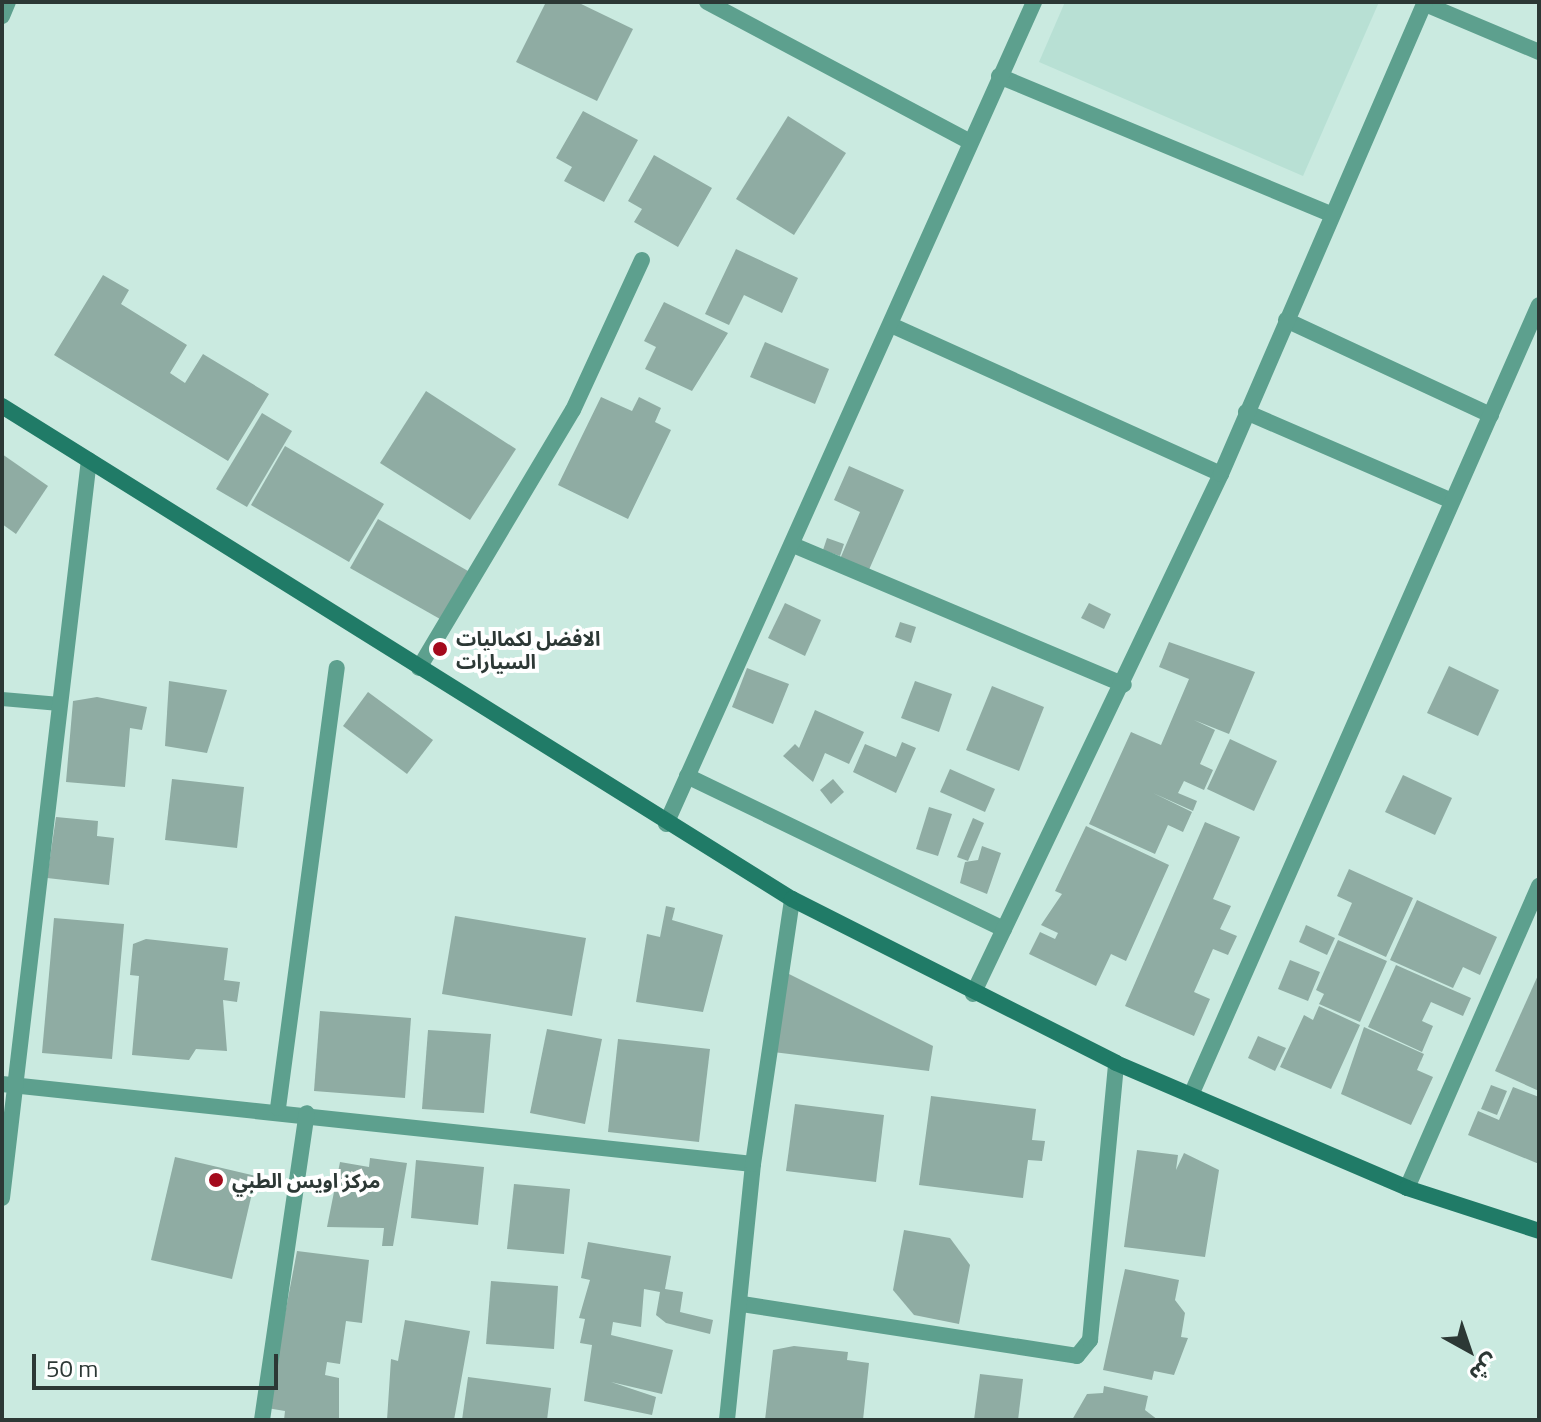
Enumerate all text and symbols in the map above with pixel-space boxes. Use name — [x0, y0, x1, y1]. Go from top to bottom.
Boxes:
place label: الافضل لكماليات السيارات — [456, 626, 600, 673]
marker: الافضل لكماليات السيارات — [431, 640, 449, 658]
place label: مركز اويس الطبي — [232, 1168, 380, 1192]
marker: مركز اويس الطبي — [207, 1171, 225, 1189]
north arrow — [1429, 1310, 1509, 1390]
scale bar — [36, 1338, 282, 1388]
text: ش — [1462, 1346, 1507, 1391]
text: 50 m — [46, 1350, 98, 1386]

